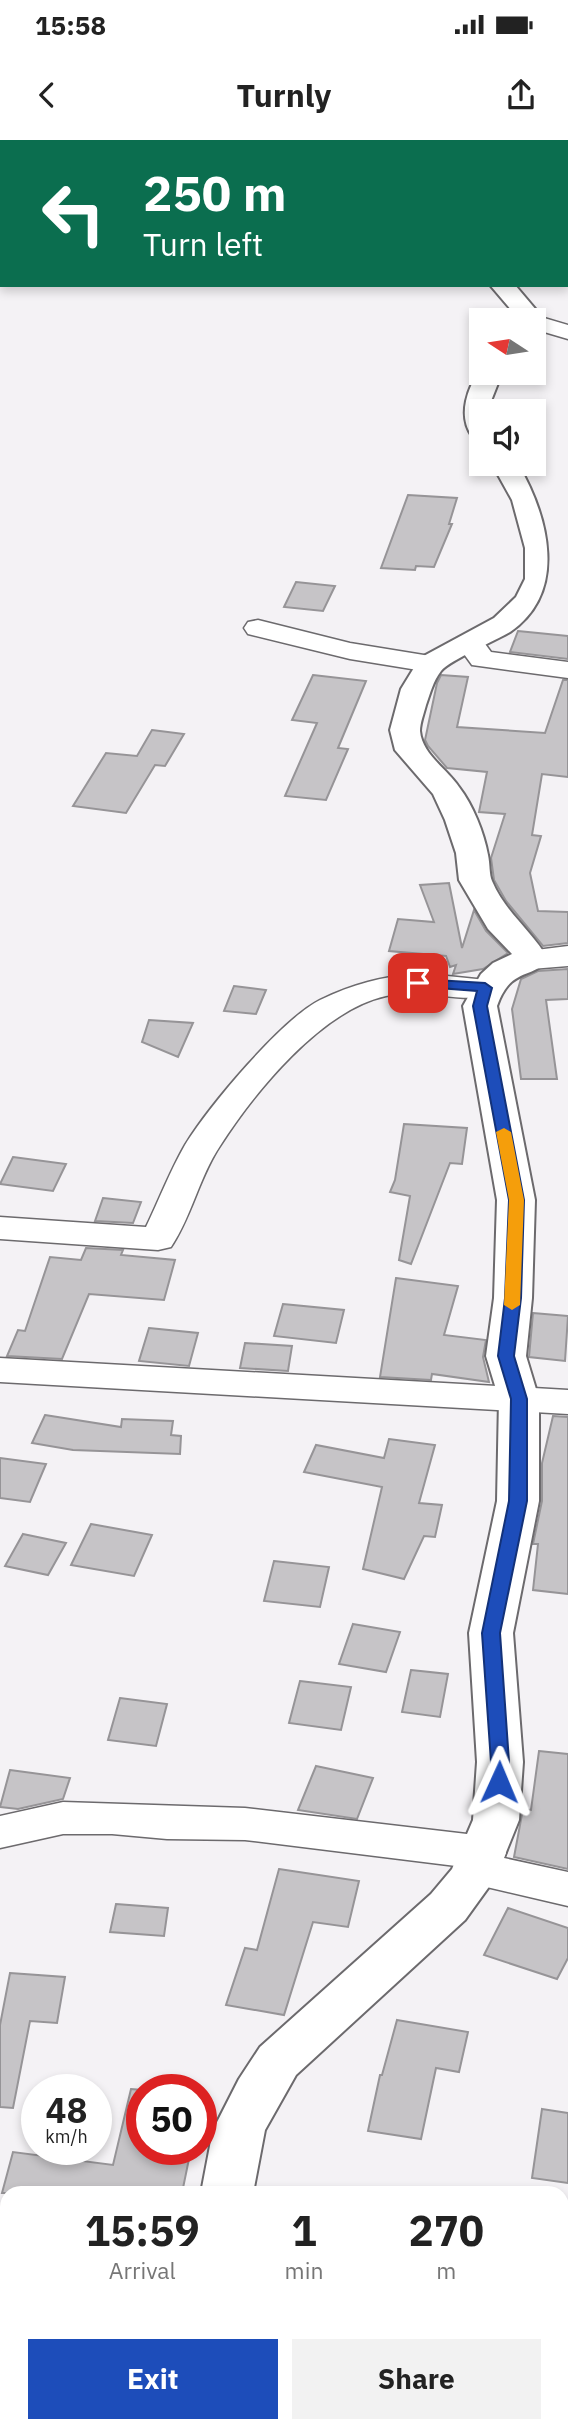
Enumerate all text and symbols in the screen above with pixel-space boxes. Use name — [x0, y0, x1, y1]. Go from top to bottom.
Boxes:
text: 15:58 — [35, 8, 106, 42]
text: Turnly — [237, 74, 331, 116]
icon: back — [28, 76, 66, 114]
icon: share — [502, 76, 540, 114]
text: 250 m — [143, 161, 287, 224]
icon: left — [28, 168, 119, 259]
text: Turn left — [143, 223, 263, 265]
north arrow — [469, 308, 546, 385]
map controls — [469, 308, 546, 476]
button: sound — [469, 399, 546, 476]
pin — [388, 953, 448, 1013]
icon: arrive — [399, 964, 437, 1002]
position arrow — [462, 1745, 536, 1819]
speed limit sign: 50 — [126, 2074, 217, 2165]
text: 48 — [45, 2087, 88, 2133]
text: km/h — [45, 2125, 88, 2148]
text: 15:59 — [85, 2203, 200, 2258]
text: 1 — [291, 2203, 317, 2258]
text: 270 — [408, 2203, 484, 2258]
text: Arrival — [109, 2255, 176, 2285]
text: min — [285, 2255, 323, 2285]
text: m — [436, 2255, 456, 2285]
button: Exit — [28, 2339, 278, 2419]
button: Share — [292, 2339, 541, 2419]

